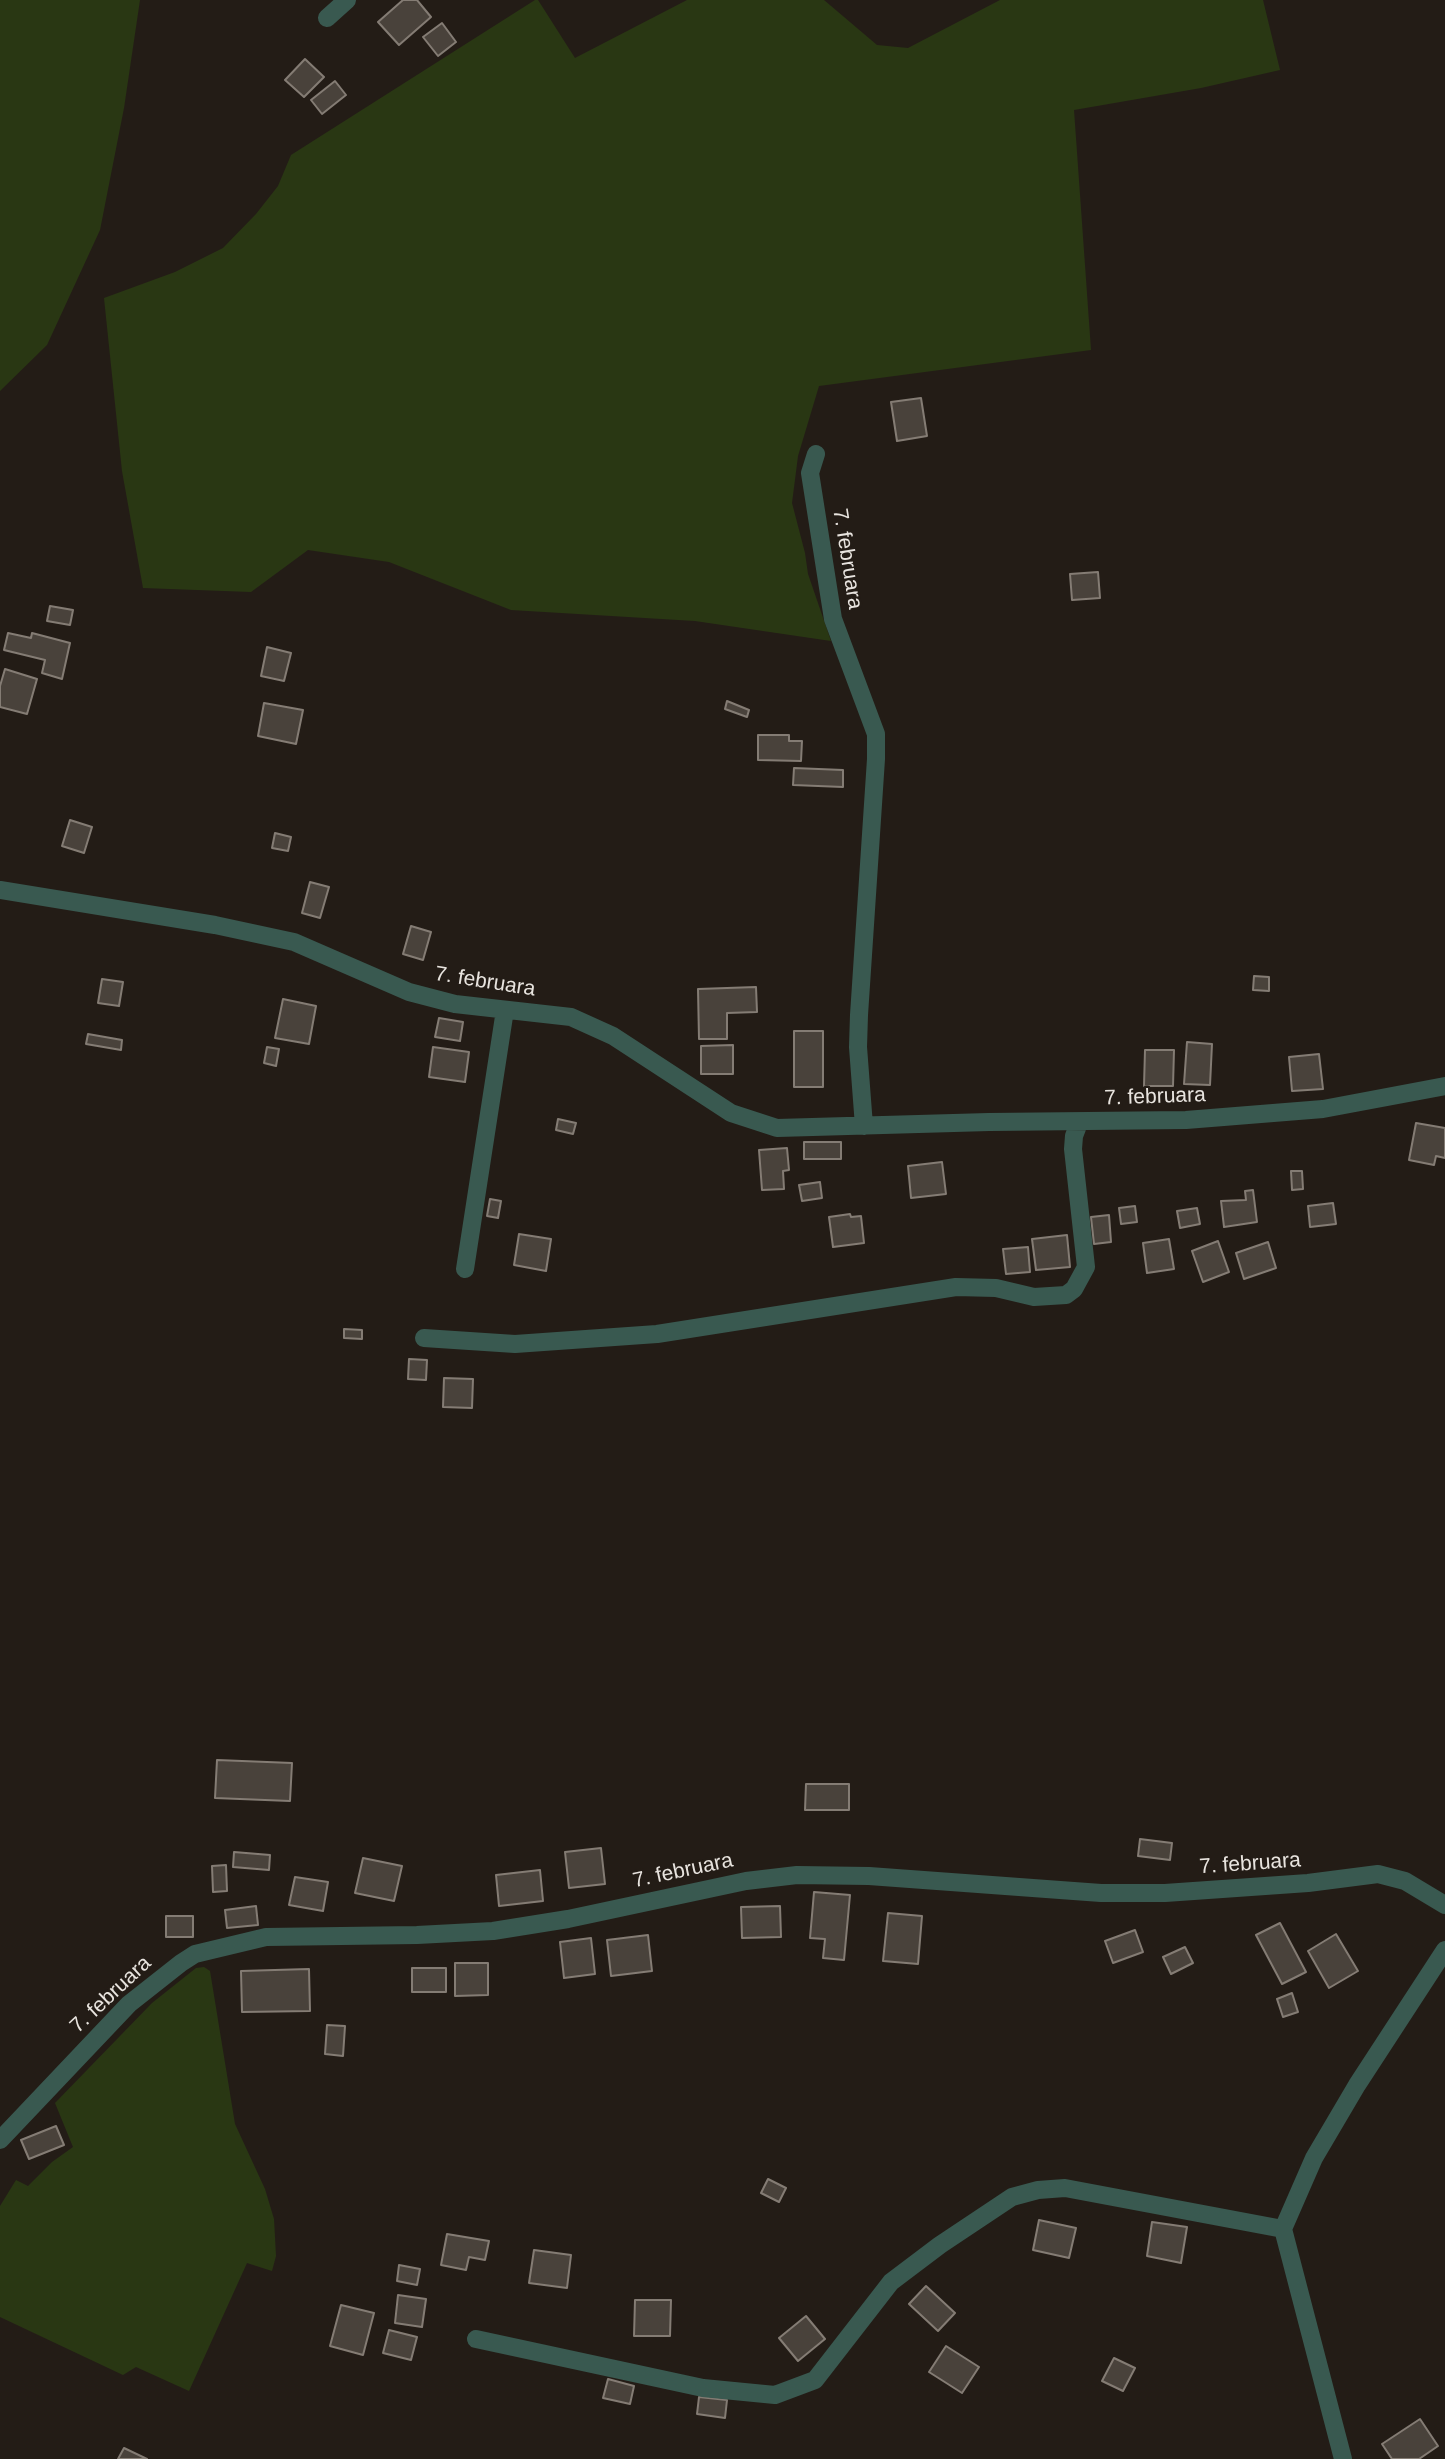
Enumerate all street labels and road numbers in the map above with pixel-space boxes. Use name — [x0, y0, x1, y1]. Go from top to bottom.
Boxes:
street label: 7. februara — [827, 507, 867, 611]
street label: 7. februara — [433, 962, 537, 1002]
street label: 7. februara — [1104, 1083, 1206, 1111]
street label: 7. februara — [631, 1848, 735, 1894]
street label: 7. februara — [1198, 1848, 1302, 1880]
street label: 7. februara — [65, 1951, 157, 2039]

